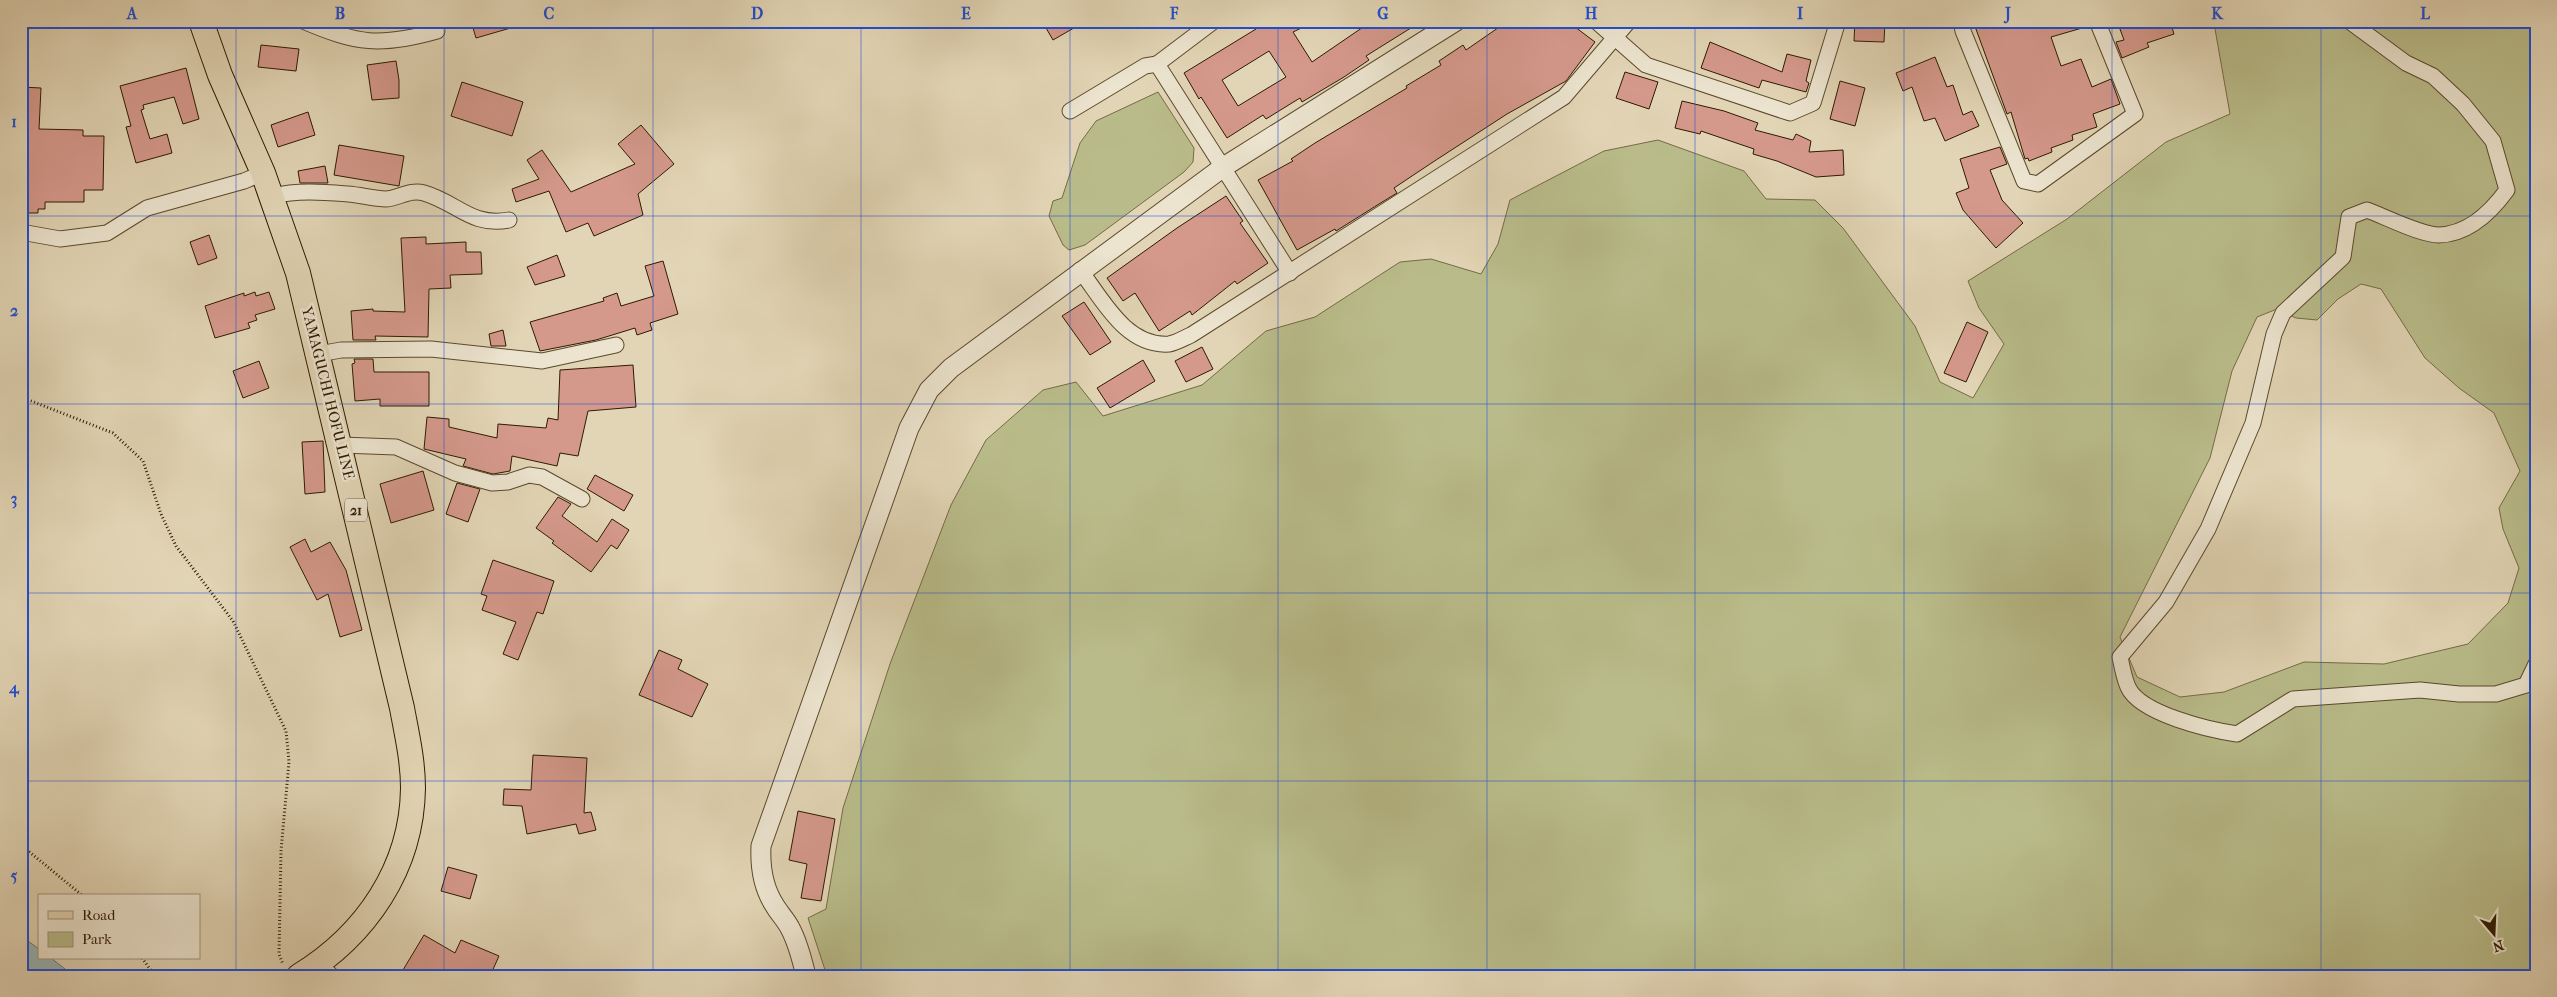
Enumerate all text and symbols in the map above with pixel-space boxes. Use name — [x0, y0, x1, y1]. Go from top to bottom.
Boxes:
text: A — [126, 4, 138, 23]
text: B — [335, 4, 345, 23]
text: C — [544, 4, 555, 23]
text: D — [751, 4, 763, 23]
text: E — [961, 4, 971, 23]
text: F — [1169, 4, 1179, 23]
text: G — [1377, 4, 1389, 23]
text: H — [1585, 4, 1598, 23]
text: I — [1797, 4, 1804, 23]
text: J — [2003, 4, 2011, 24]
text: K — [2211, 4, 2224, 23]
text: L — [2420, 4, 2430, 23]
text: 1 — [11, 112, 17, 131]
text: 2 — [10, 301, 18, 320]
street label: YAMAGUCHI HOFU LINE — [298, 304, 358, 481]
text: 3 — [11, 489, 17, 509]
road number: 21 — [345, 498, 367, 522]
text: 4 — [8, 678, 20, 698]
text: 5 — [11, 866, 18, 885]
legend — [38, 894, 200, 960]
text: Road — [82, 906, 116, 924]
north arrow — [2470, 910, 2520, 960]
text: Park — [82, 930, 112, 948]
text: N — [2490, 936, 2506, 956]

